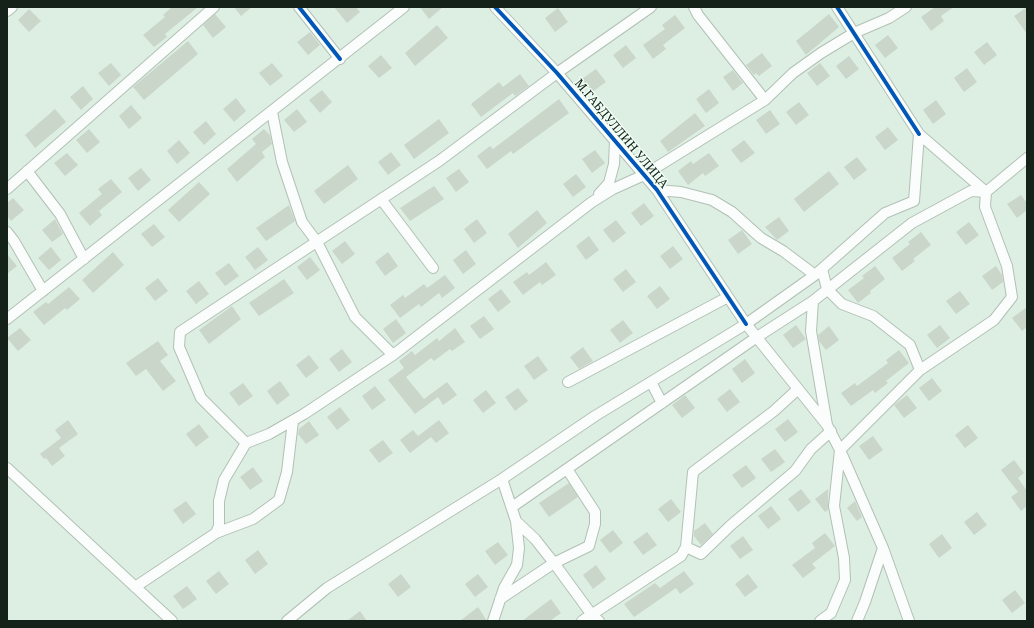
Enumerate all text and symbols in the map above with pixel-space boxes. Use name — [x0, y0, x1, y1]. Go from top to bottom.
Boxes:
street label: М.ГАБДУЛЛИН УЛИЦА — [571, 76, 671, 192]

